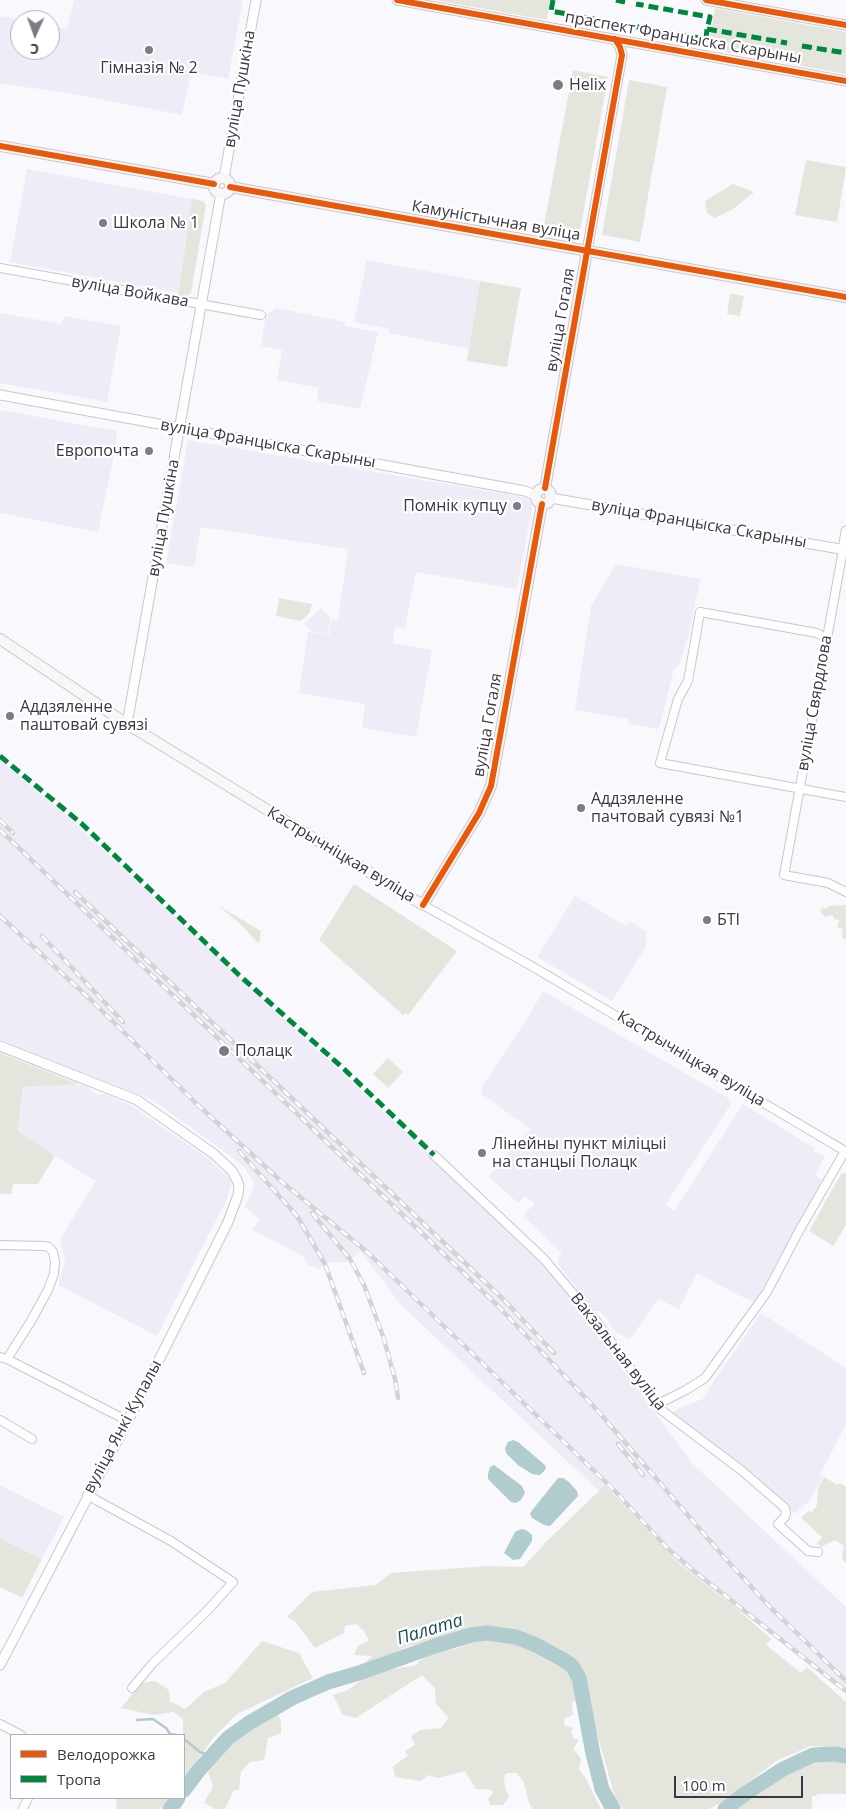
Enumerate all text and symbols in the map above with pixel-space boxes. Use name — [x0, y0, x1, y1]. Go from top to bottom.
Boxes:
street label: праспект Францыска Скарыны — [563, 8, 803, 68]
north arrow — [10, 10, 60, 60]
street label: вуліца Пушкіна — [220, 29, 260, 149]
text: С — [30, 40, 39, 59]
marker: Гімназія № 2 — [143, 44, 155, 56]
place label: Гімназія № 2 — [100, 58, 198, 78]
place label: Helix — [569, 75, 606, 95]
marker: Helix — [551, 78, 565, 92]
street label: Камуністычная вуліца — [410, 197, 582, 245]
place label: Школа № 1 — [113, 213, 199, 233]
marker: Школа № 1 — [97, 217, 109, 229]
street label: вуліца Гогаля — [542, 267, 580, 373]
street label: вуліца Войкава — [70, 272, 190, 312]
street label: вуліца Францыска Скарыны — [159, 416, 377, 472]
place label: Европочта — [56, 441, 139, 461]
marker: Европочта — [143, 445, 155, 457]
street label: вуліца Пушкіна — [144, 458, 184, 578]
place label: Помнік купцу — [403, 496, 507, 516]
street label: вуліца Францыска Скарыны — [590, 496, 808, 552]
marker: Помнік купцу — [511, 500, 523, 512]
street label: вуліца Свярдлова — [794, 634, 836, 772]
street label: вуліца Гогаля — [469, 672, 507, 778]
place label: Аддзяленне паштовай сувязі — [20, 697, 148, 735]
marker: Аддзяленне паштовай сувязі — [4, 710, 16, 722]
place label: Аддзяленне пачтовай сувязі №1 — [591, 789, 744, 827]
marker: Аддзяленне пачтовай сувязі №1 — [575, 802, 587, 814]
street label: Кастрычніцкая вуліца — [264, 803, 418, 907]
place label: БТІ — [717, 910, 740, 930]
marker: БТІ — [701, 914, 713, 926]
street label: Кастрычніцкая вуліца — [614, 1007, 768, 1111]
place label: Полацк — [235, 1041, 293, 1061]
marker: Полацк — [217, 1044, 231, 1058]
place label: Лінейны пункт міліцыі на станцыі Полацк — [492, 1134, 666, 1172]
marker: Лінейны пункт міліцыі на станцыі Полацк — [476, 1147, 488, 1159]
street label: Вакзальная вуліца — [566, 1289, 670, 1415]
street label: вуліца Янкі Купалы — [80, 1357, 166, 1497]
water label: Палата — [394, 1610, 466, 1650]
legend — [10, 1734, 185, 1799]
text: Велодорожка — [57, 1744, 156, 1764]
scale bar — [676, 1766, 805, 1798]
text: Тропа — [57, 1769, 101, 1789]
text: 100 m — [682, 1775, 726, 1795]

